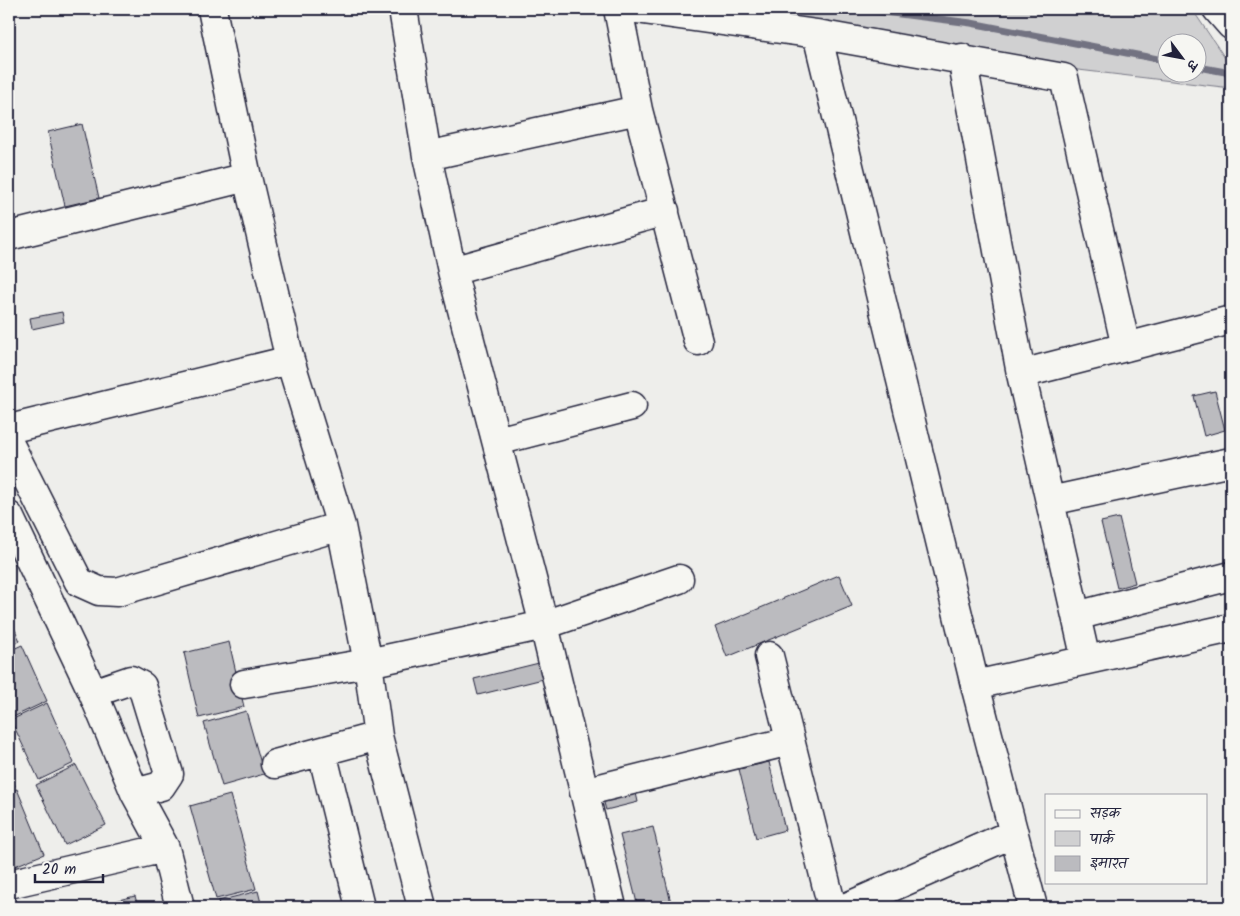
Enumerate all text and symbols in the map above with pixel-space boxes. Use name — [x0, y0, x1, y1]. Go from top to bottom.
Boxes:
north arrow — [1158, 32, 1208, 82]
text: उ — [1179, 55, 1204, 77]
legend — [1045, 794, 1208, 884]
text: सड़क — [1090, 802, 1122, 826]
text: पार्क — [1089, 828, 1116, 852]
scale bar — [35, 851, 102, 883]
text: इमारत — [1090, 852, 1130, 876]
text: 20 m — [42, 858, 76, 882]

